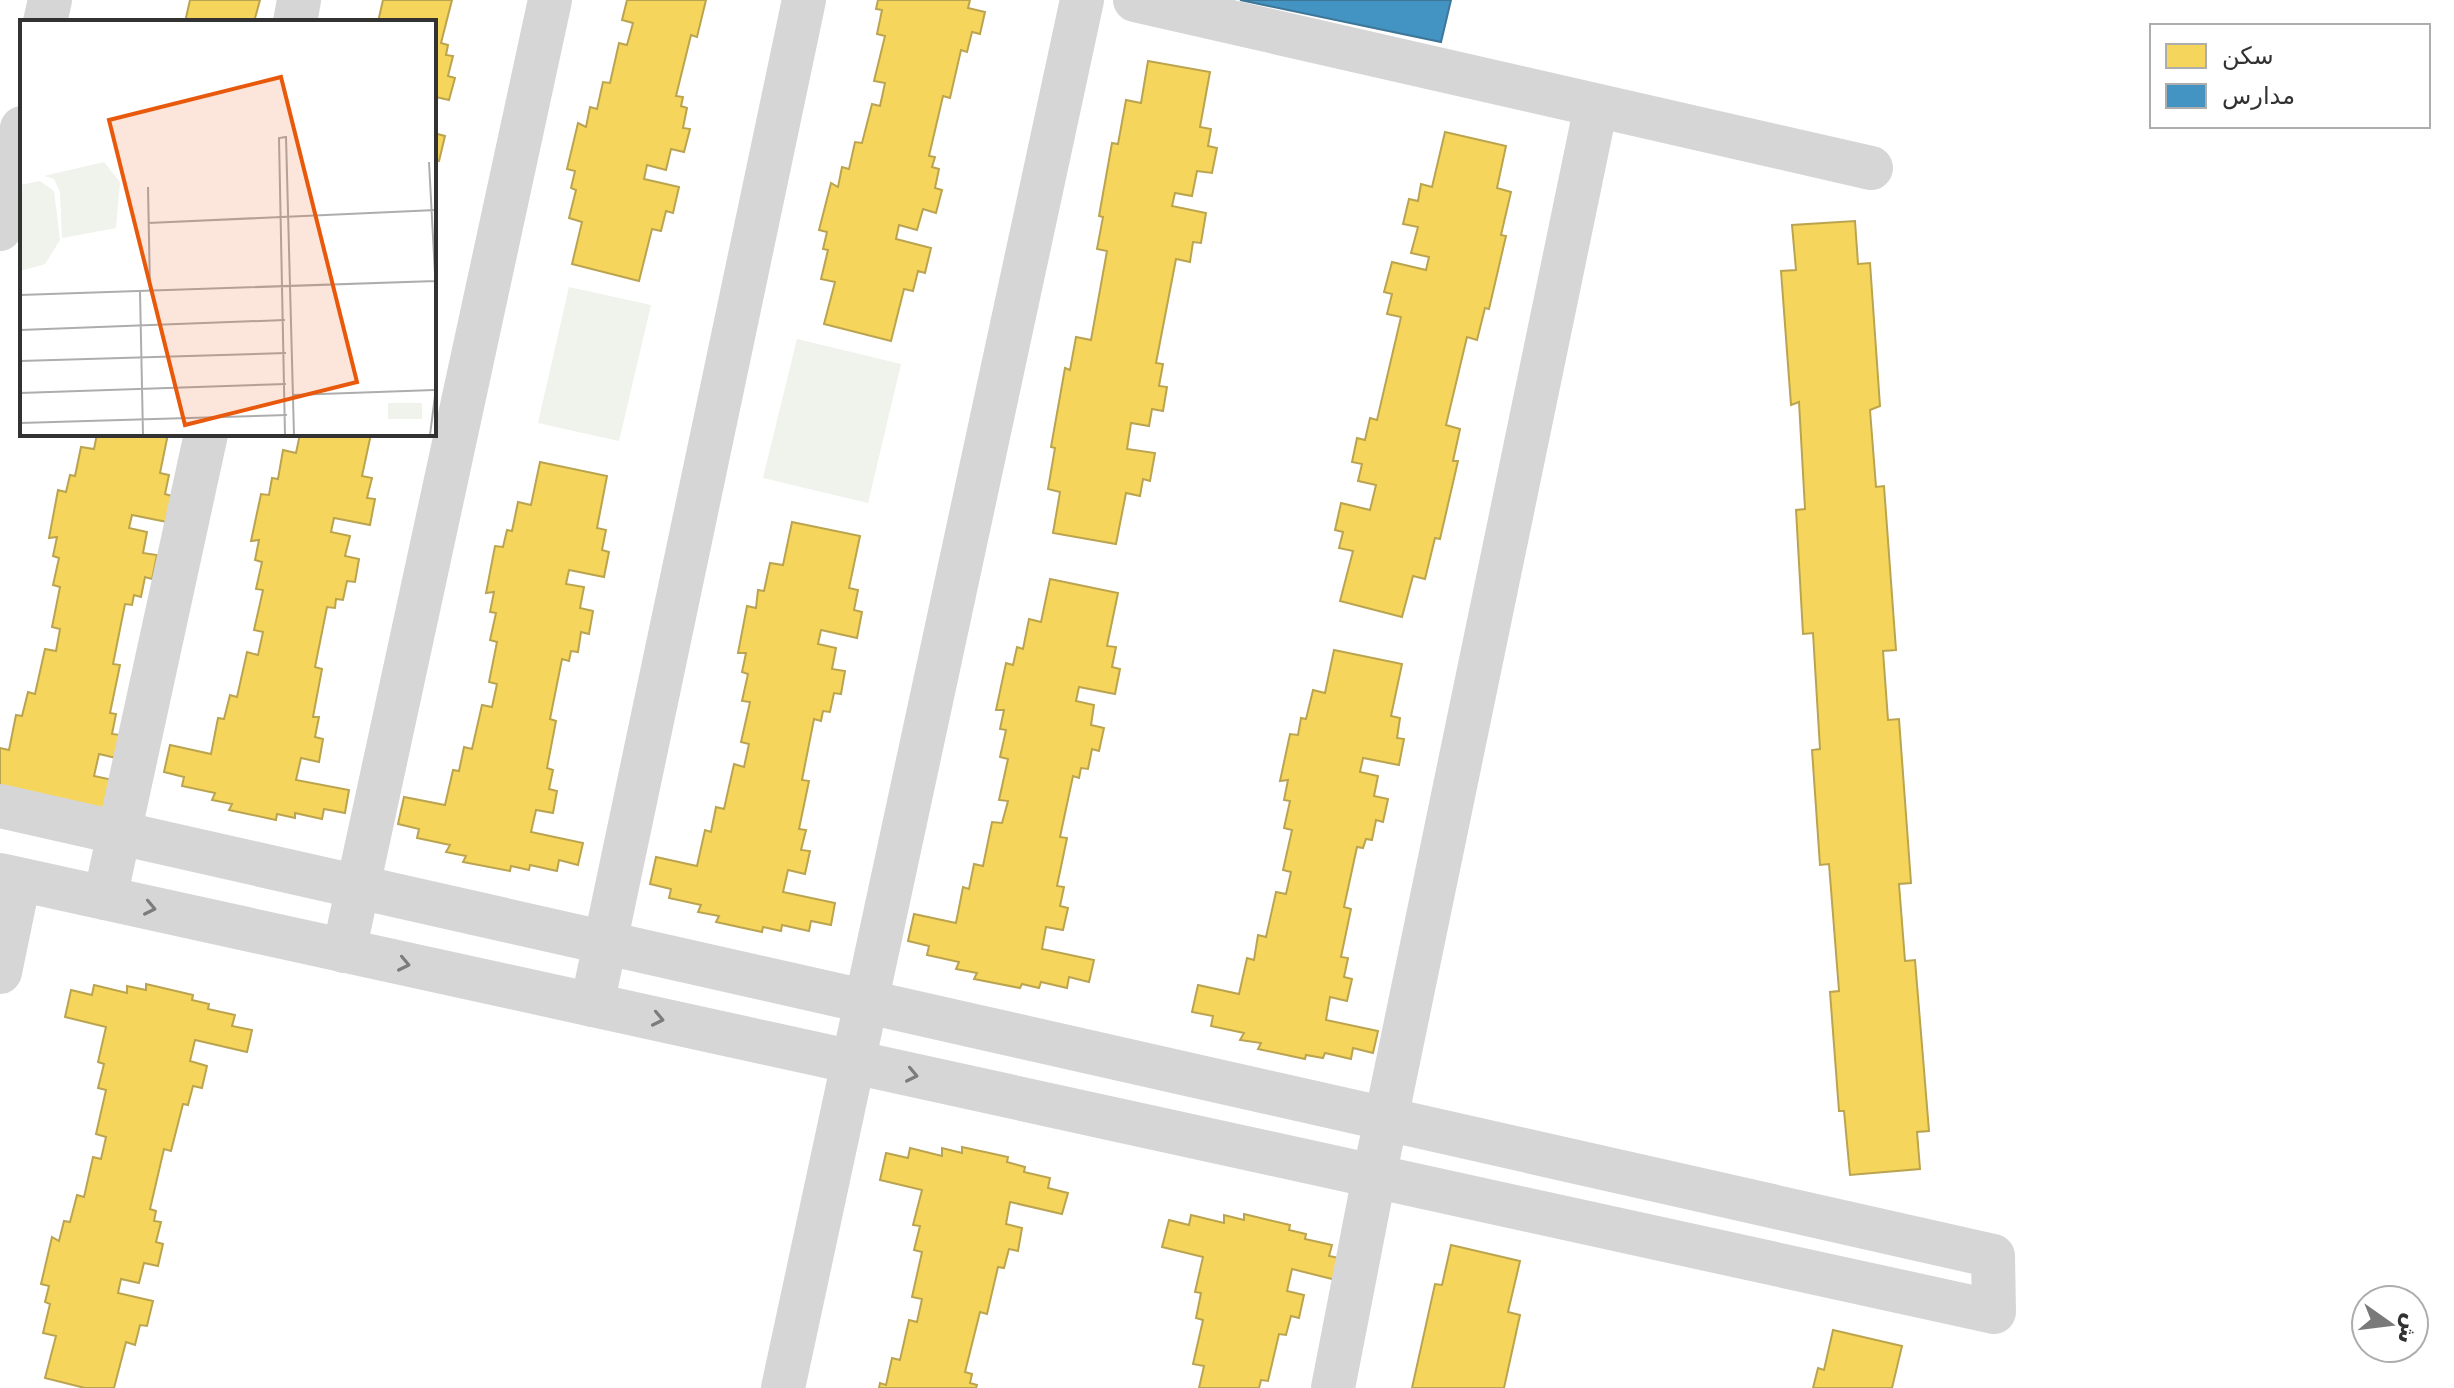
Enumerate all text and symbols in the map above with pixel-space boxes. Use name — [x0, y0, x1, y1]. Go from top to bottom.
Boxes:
inset map — [20, 20, 436, 436]
legend — [2150, 24, 2430, 128]
text: سكن — [2222, 42, 2274, 70]
text: مدارس — [2222, 82, 2295, 110]
one-way arrow — [143, 899, 157, 916]
one-way arrow — [397, 955, 411, 972]
one-way arrow — [651, 1010, 665, 1027]
one-way arrow — [905, 1066, 919, 1083]
north arrow — [2350, 1284, 2430, 1364]
text: ش — [2393, 1311, 2425, 1346]

